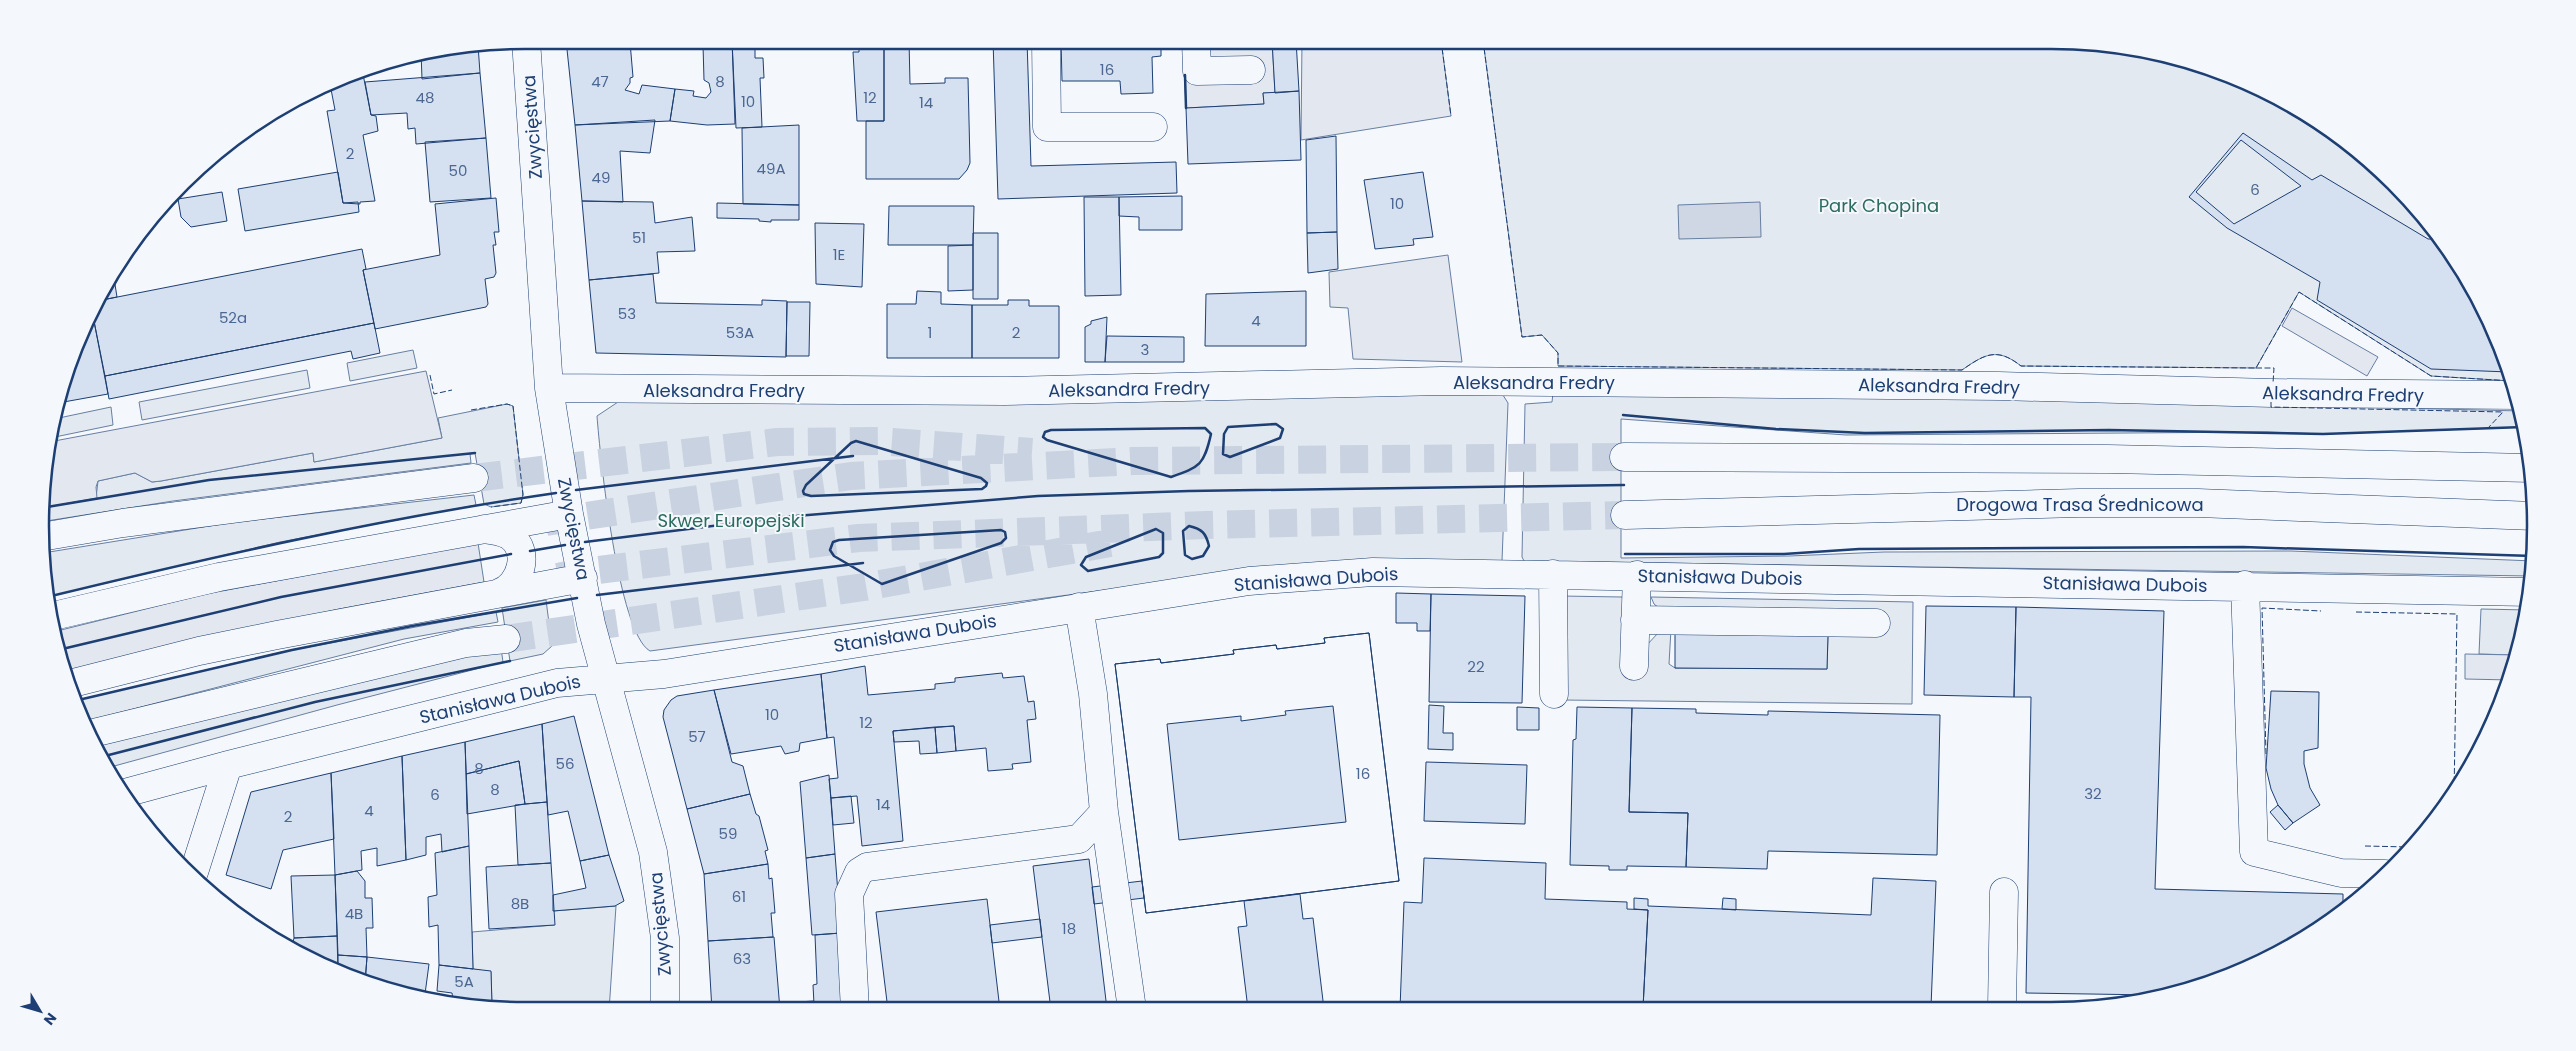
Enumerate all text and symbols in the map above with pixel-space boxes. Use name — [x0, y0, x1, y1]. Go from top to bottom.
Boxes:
house number: 16 — [1100, 59, 1114, 80]
house number: 47 — [591, 71, 609, 92]
house number: 8 — [715, 71, 725, 92]
street label: Zwycięstwa — [516, 74, 548, 180]
house number: 48 — [416, 87, 434, 108]
house number: 12 — [863, 87, 877, 108]
house number: 10 — [741, 91, 755, 112]
house number: 14 — [919, 92, 933, 113]
house number: 2 — [346, 143, 354, 164]
house number: 49A — [757, 158, 786, 179]
house number: 50 — [449, 160, 467, 181]
house number: 49 — [592, 167, 610, 188]
house number: 6 — [2250, 179, 2260, 200]
house number: 10 — [1390, 193, 1404, 214]
park label: Park Chopina — [1819, 193, 1939, 218]
house number: 51 — [632, 227, 646, 248]
house number: 1E — [833, 244, 845, 265]
house number: 53 — [618, 303, 636, 324]
house number: 52a — [219, 307, 247, 328]
house number: 4 — [1251, 310, 1261, 331]
house number: 53A — [726, 322, 754, 343]
house number: 1 — [928, 322, 932, 343]
house number: 2 — [1012, 322, 1020, 343]
house number: 3 — [1141, 339, 1149, 360]
street label: Aleksandra Fredry — [1453, 370, 1615, 395]
street label: Aleksandra Fredry — [1858, 372, 2020, 400]
street label: Aleksandra Fredry — [1048, 375, 1210, 403]
street label: Aleksandra Fredry — [643, 378, 805, 403]
street label: Aleksandra Fredry — [2262, 380, 2424, 408]
street label: Zwycięstwa — [552, 476, 596, 582]
street label: Drogowa Trasa Średnicowa — [1956, 492, 2204, 517]
park label: Skwer Europejski — [657, 508, 805, 533]
street label: Stanisława Dubois — [1233, 561, 1399, 597]
street label: Stanisława Dubois — [1637, 563, 1803, 591]
street label: Stanisława Dubois — [2042, 570, 2208, 598]
street label: Stanisława Dubois — [832, 608, 998, 658]
house number: 22 — [1467, 656, 1485, 677]
street label: Stanisława Dubois — [417, 668, 583, 730]
house number: 10 — [765, 704, 779, 725]
house number: 12 — [859, 712, 873, 733]
house number: 57 — [688, 726, 706, 747]
house number: 56 — [556, 753, 574, 774]
house number: 8 — [474, 758, 484, 779]
house number: 16 — [1356, 763, 1370, 784]
house number: 8 — [490, 779, 500, 800]
house number: 32 — [2084, 783, 2102, 804]
house number: 6 — [430, 784, 440, 805]
house number: 14 — [876, 794, 890, 815]
house number: 4 — [364, 800, 374, 821]
house number: 2 — [284, 806, 292, 827]
house number: 59 — [719, 823, 737, 844]
street label: Zwycięstwa — [643, 871, 677, 977]
house number: 61 — [732, 886, 746, 907]
house number: 8B — [511, 893, 529, 914]
house number: 4B — [345, 903, 363, 924]
house number: 18 — [1062, 918, 1076, 939]
house number: 63 — [733, 948, 751, 969]
house number: 5A — [454, 971, 474, 992]
north arrow — [15, 986, 65, 1036]
text: N — [39, 1009, 61, 1029]

